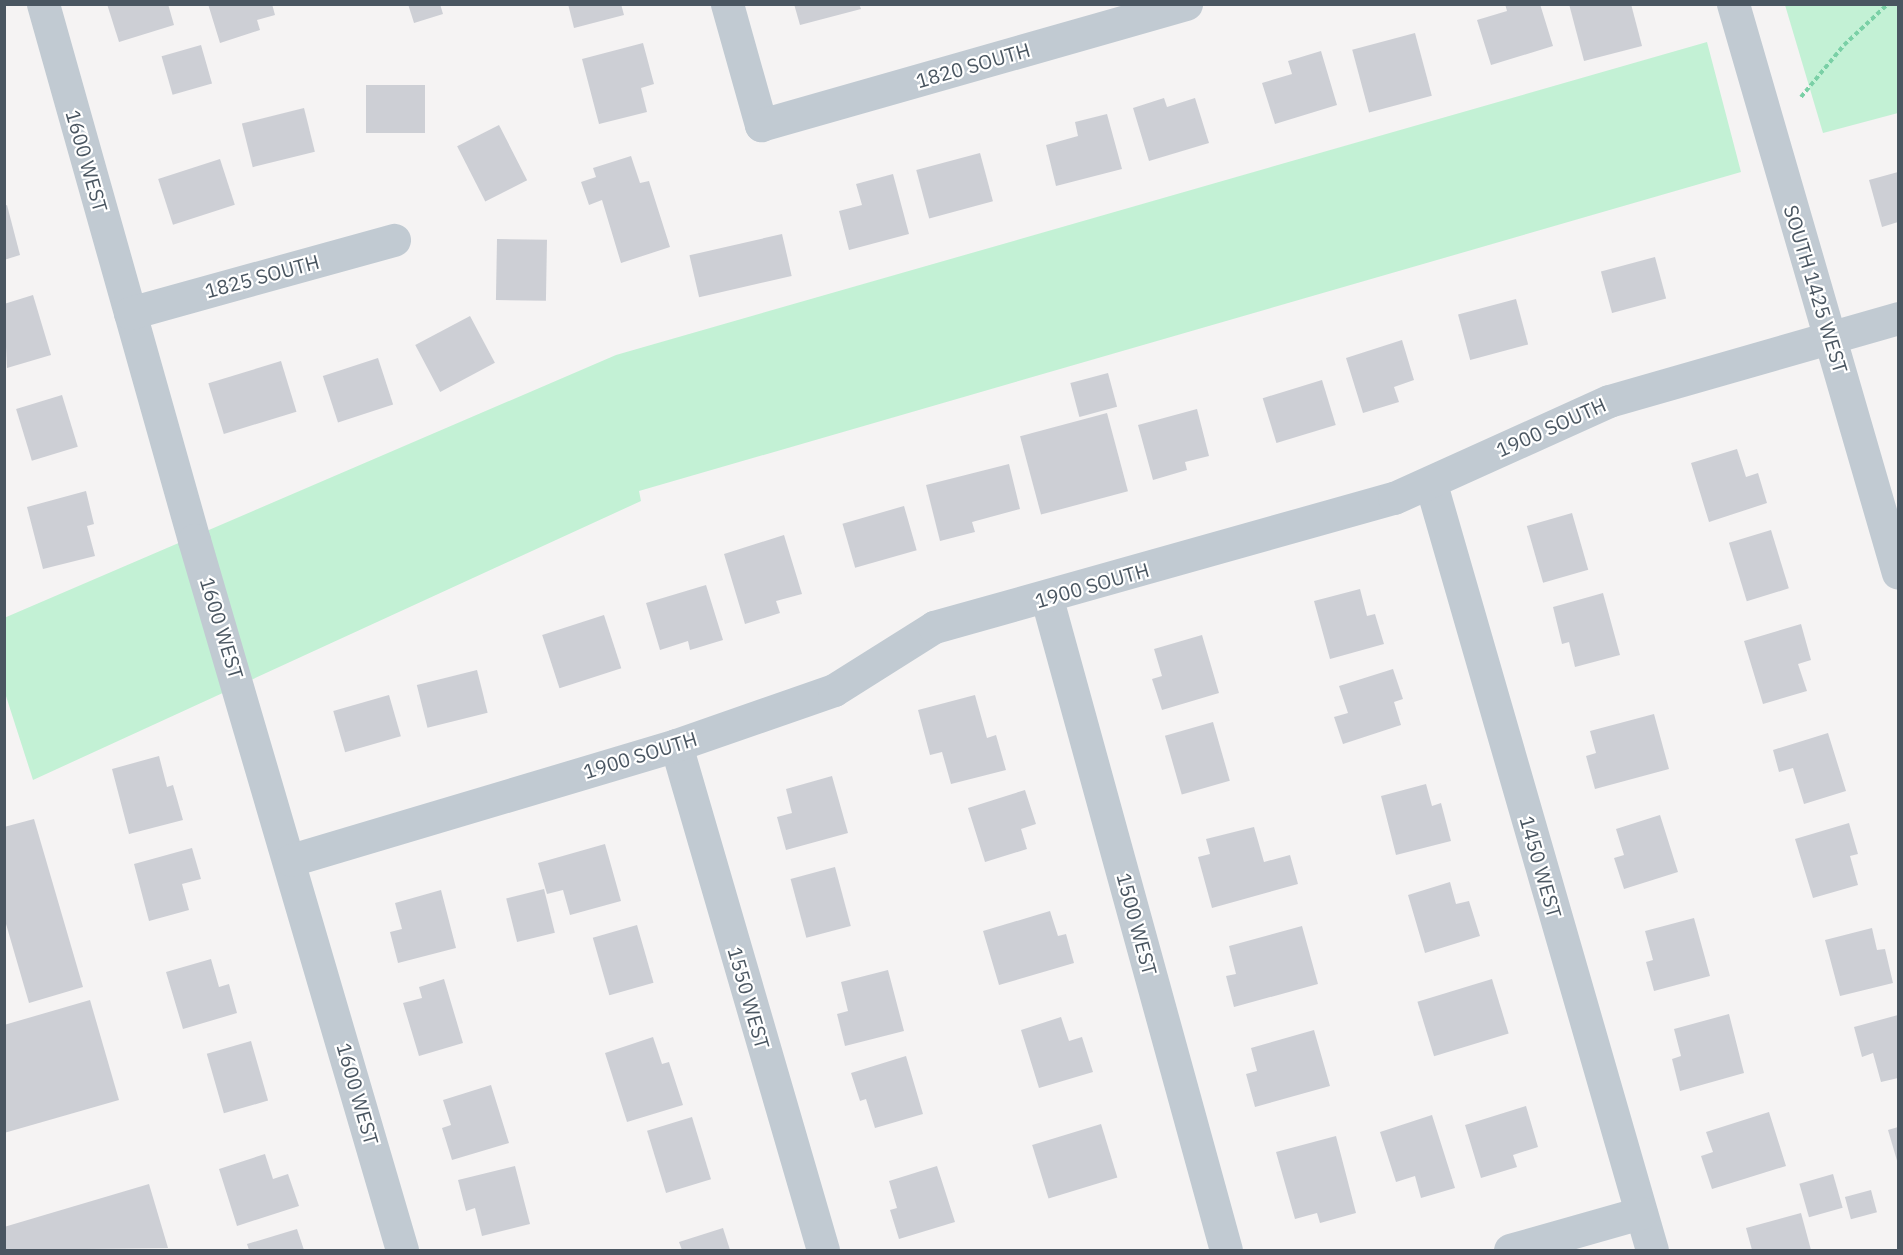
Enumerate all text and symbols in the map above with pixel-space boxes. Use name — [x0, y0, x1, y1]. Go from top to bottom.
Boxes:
street label: 1820 SOUTH — [913, 37, 1033, 93]
street label: 1600 WEST — [61, 107, 113, 215]
street label: SOUTH 1425 WEST — [1779, 202, 1853, 376]
street label: 1825 SOUTH — [202, 249, 322, 303]
street label: 1900 SOUTH — [1492, 392, 1610, 462]
street label: 1900 SOUTH — [1032, 557, 1152, 613]
street label: 1600 WEST — [195, 574, 249, 682]
street label: 1900 SOUTH — [580, 726, 700, 784]
street label: 1450 WEST — [1515, 813, 1567, 921]
street label: 1500 WEST — [1112, 870, 1162, 978]
street label: 1550 WEST — [723, 944, 775, 1052]
street label: 1600 WEST — [332, 1040, 384, 1148]

